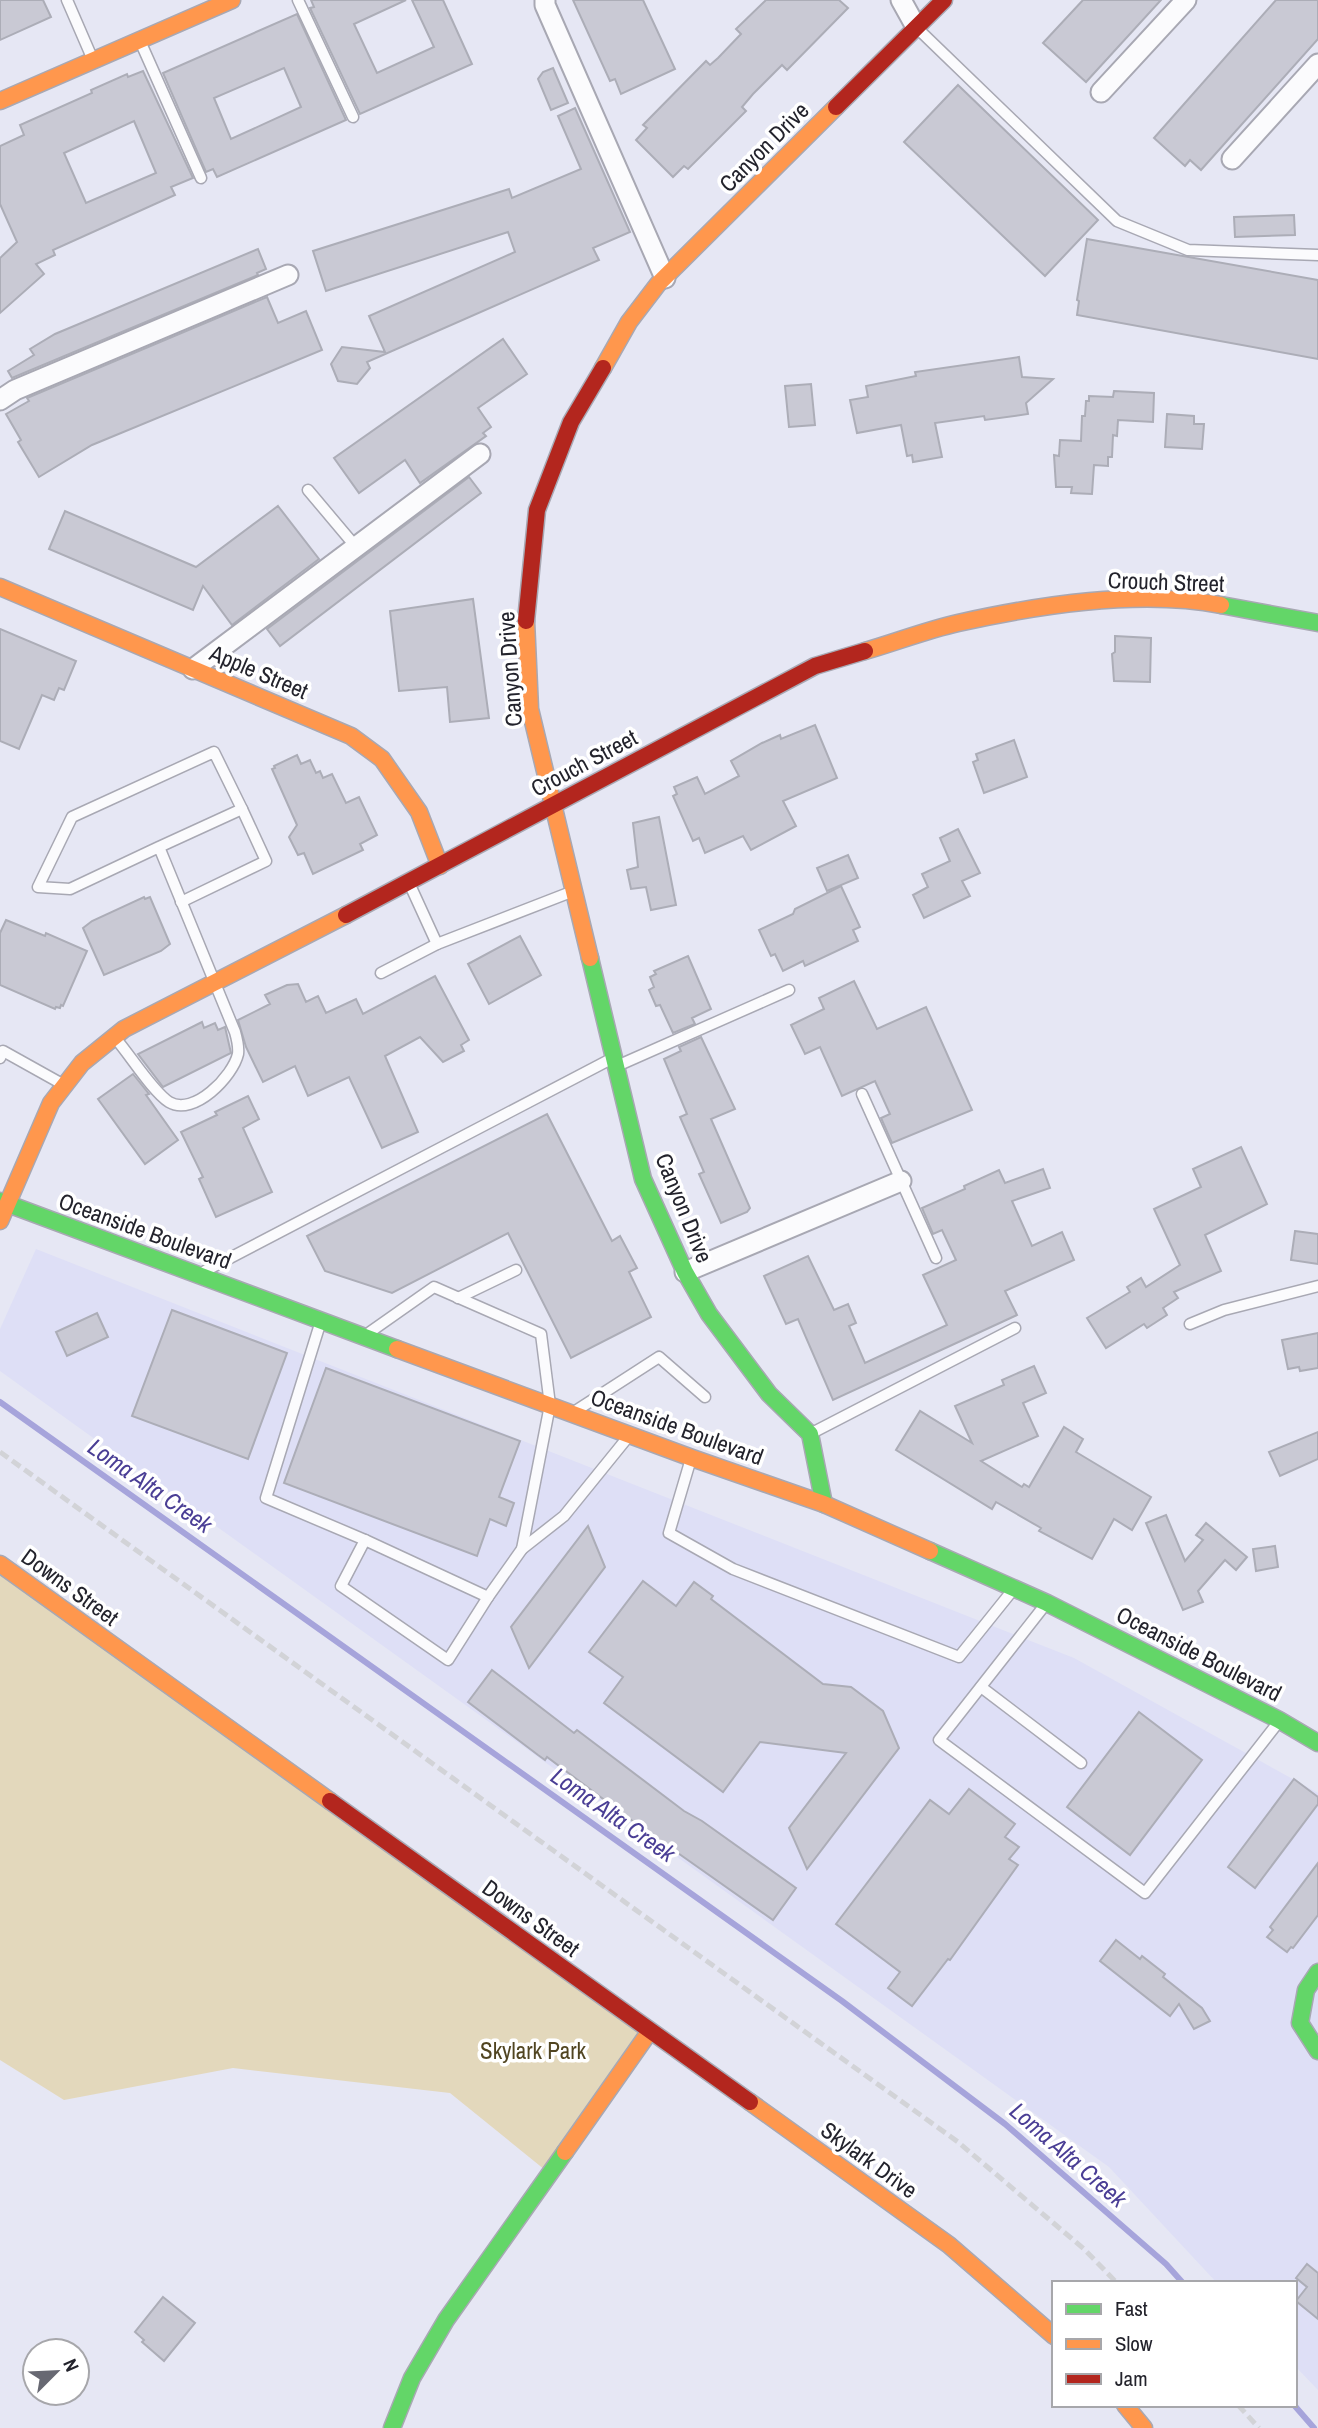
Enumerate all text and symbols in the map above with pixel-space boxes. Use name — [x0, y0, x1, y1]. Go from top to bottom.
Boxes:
street label: Canyon Drive — [712, 95, 815, 198]
street label: Crouch Street — [1107, 564, 1225, 599]
street label: Canyon Drive — [490, 610, 529, 728]
street label: Apple Street — [204, 637, 313, 706]
street label: Crouch Street — [525, 722, 642, 804]
street label: Canyon Drive — [648, 1149, 720, 1267]
street label: Oceanside Boulevard — [55, 1185, 236, 1276]
street label: Oceanside Boulevard — [587, 1381, 768, 1472]
water label: Loma Alta Creek — [82, 1430, 220, 1541]
street label: Downs Street — [15, 1541, 125, 1632]
street label: Oceanside Boulevard — [1111, 1599, 1287, 1709]
water label: Loma Alta Creek — [545, 1759, 683, 1870]
street label: Downs Street — [476, 1872, 586, 1963]
park label: Skylark Park — [480, 2035, 586, 2066]
water label: Loma Alta Creek — [1003, 2095, 1135, 2215]
street label: Skylark Drive — [815, 2114, 924, 2205]
legend — [1052, 2281, 1297, 2407]
text: Fast — [1115, 2294, 1148, 2323]
text: Slow — [1115, 2329, 1153, 2358]
north arrow — [21, 2337, 91, 2407]
text: N — [57, 2355, 86, 2376]
text: Jam — [1115, 2364, 1148, 2393]

